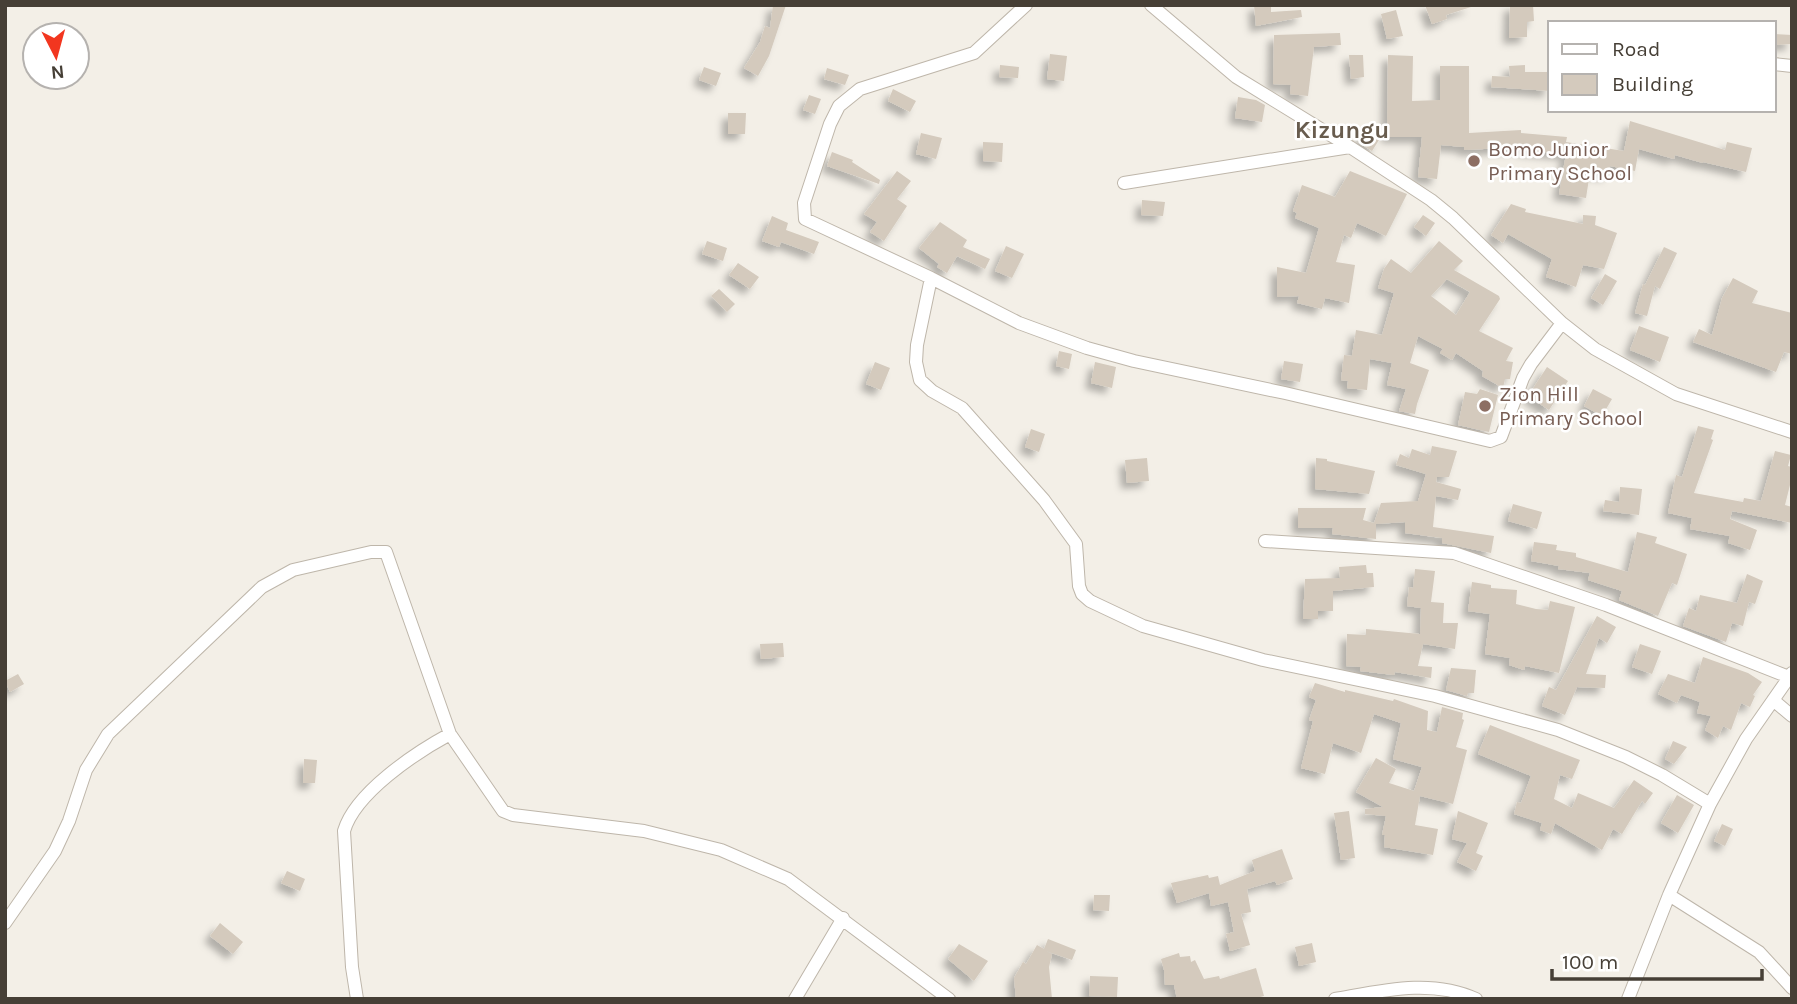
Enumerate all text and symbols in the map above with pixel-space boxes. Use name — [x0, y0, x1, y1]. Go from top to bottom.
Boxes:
north arrow — [21, 21, 91, 91]
legend — [1548, 21, 1776, 112]
text: Road — [1612, 37, 1660, 61]
text: N — [50, 60, 66, 84]
text: Building — [1612, 72, 1693, 96]
district label: Kizungu — [1295, 116, 1389, 144]
place label: Bomo Junior Primary School — [1488, 137, 1632, 185]
marker: Bomo Junior Primary School — [1466, 153, 1482, 169]
place label: Zion Hill Primary School — [1499, 382, 1643, 430]
marker: Zion Hill Primary School — [1477, 398, 1493, 414]
scale bar — [1552, 937, 1762, 981]
text: 100 m — [1562, 950, 1619, 974]

